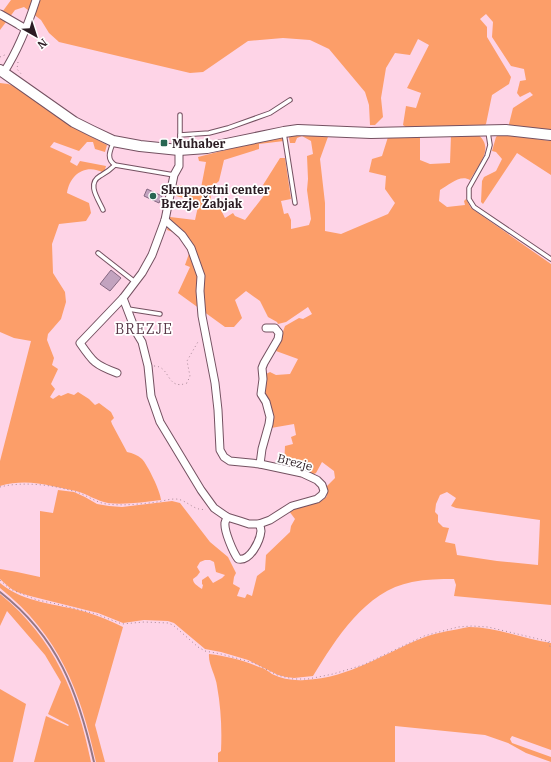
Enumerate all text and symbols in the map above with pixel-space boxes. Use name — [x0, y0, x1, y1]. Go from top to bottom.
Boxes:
north arrow — [16, 16, 56, 56]
text: N — [34, 36, 50, 52]
place label: Muhaber — [172, 136, 226, 151]
marker: Muhaber — [159, 138, 169, 148]
place label: Skupnostni center Brezje Žabjak — [161, 182, 270, 211]
marker: Skupnostni center Brezje Žabjak — [148, 191, 158, 201]
district label: BREZJE — [115, 320, 173, 338]
street label: Brezje — [276, 450, 314, 474]

